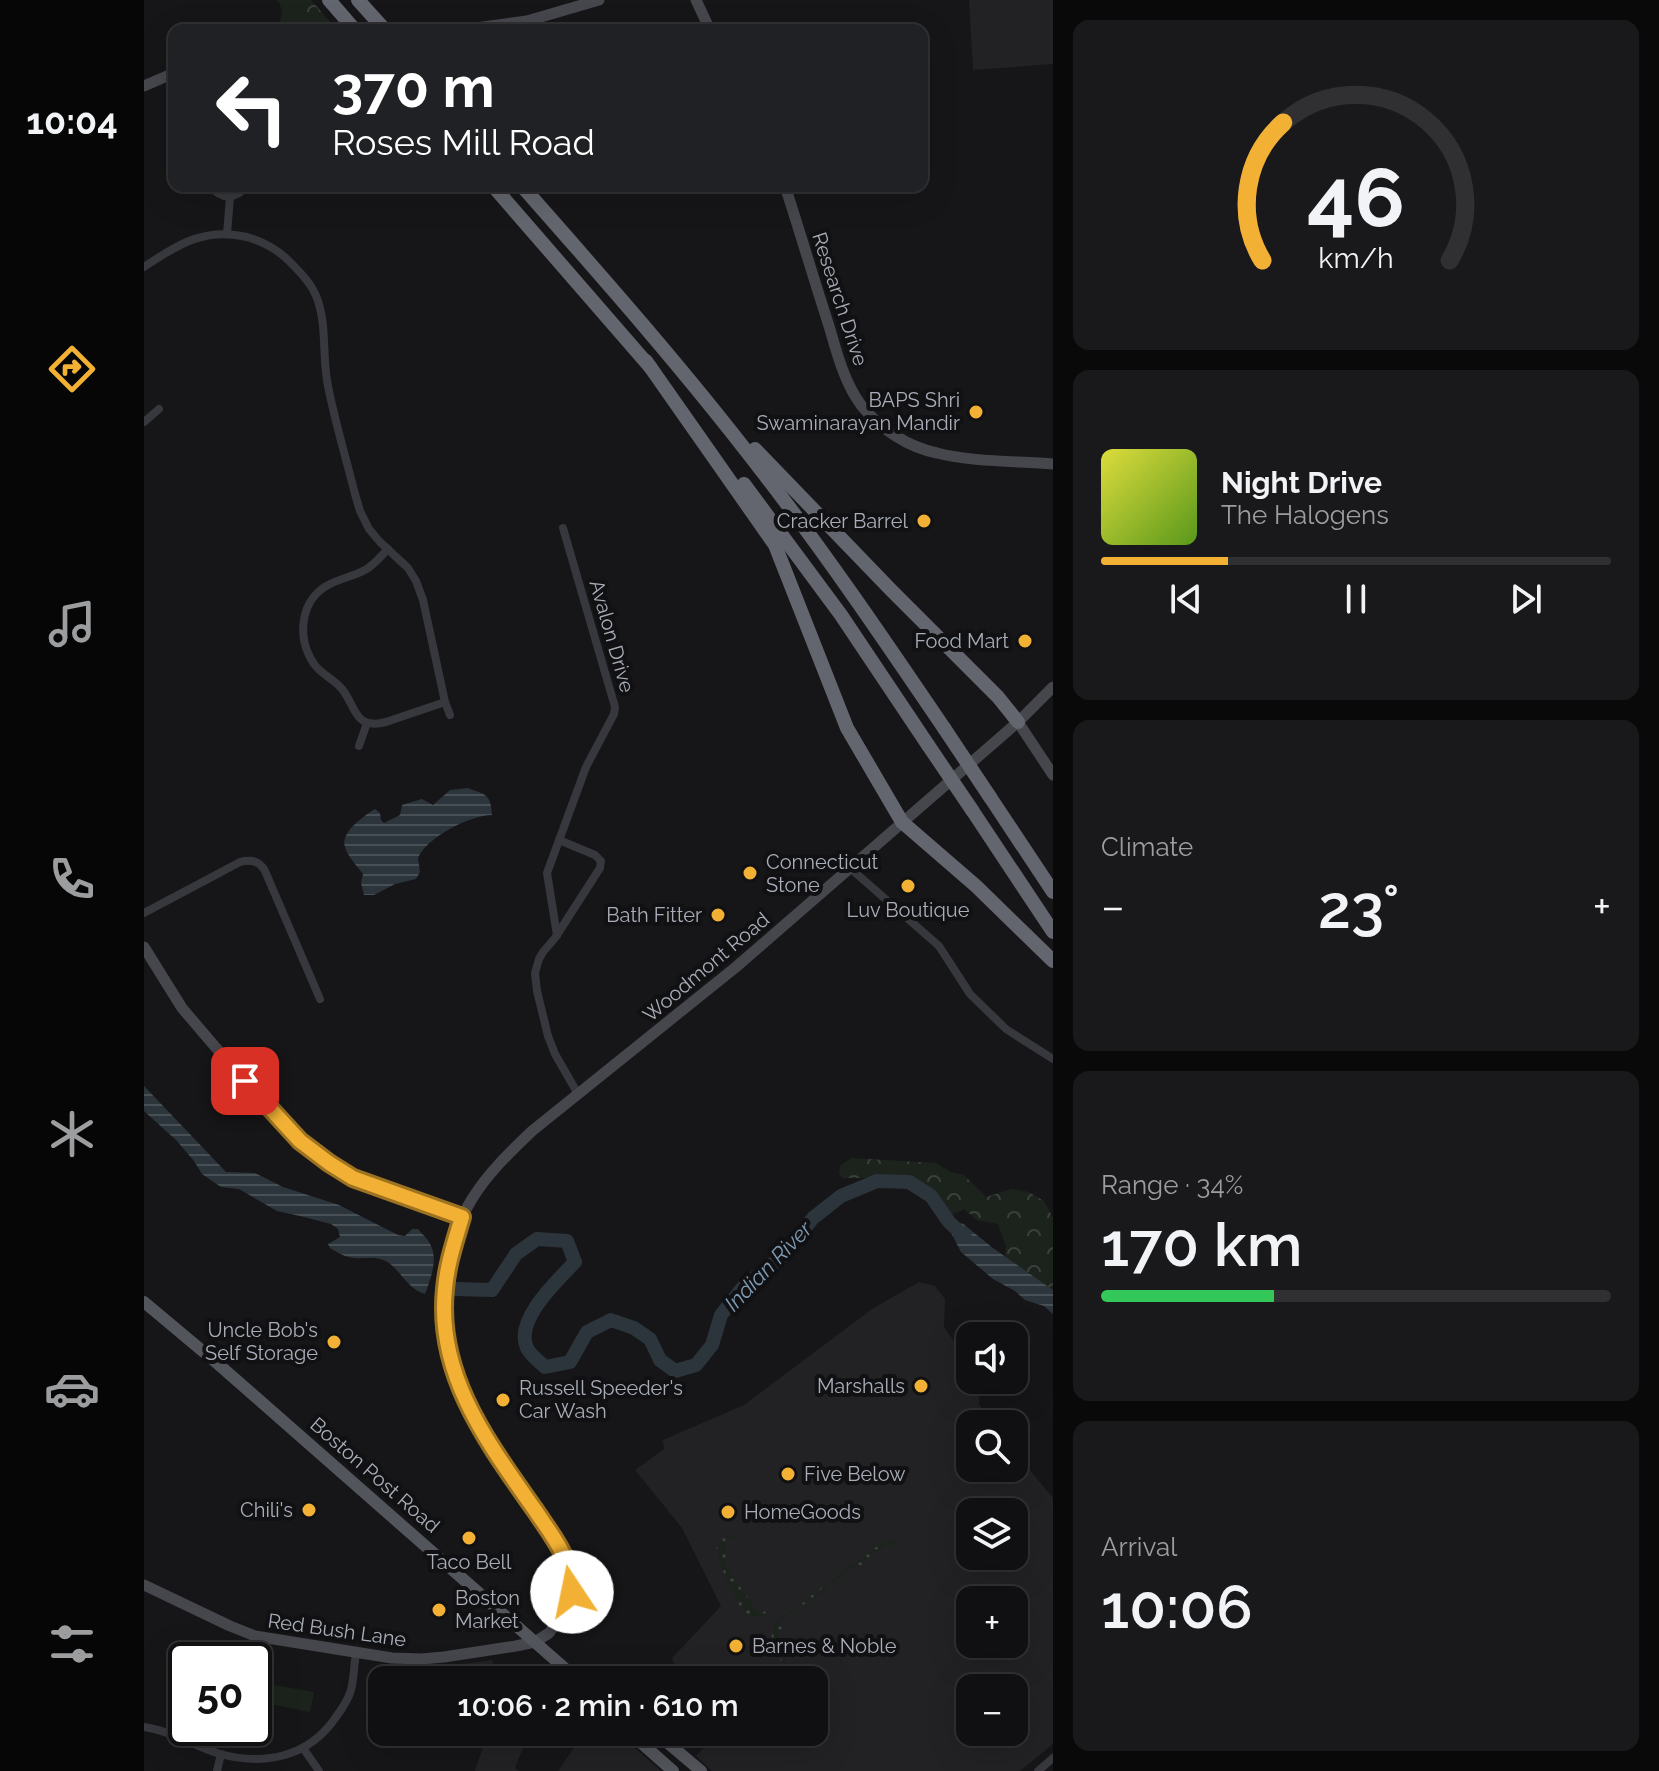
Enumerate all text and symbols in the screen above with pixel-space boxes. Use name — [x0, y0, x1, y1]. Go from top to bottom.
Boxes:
text: 370 m — [332, 54, 495, 120]
icon: left — [200, 56, 304, 160]
text: 10:04 — [26, 100, 118, 142]
text: Roses Mill Road — [332, 121, 595, 163]
text: 46 — [1307, 149, 1405, 246]
street label: Research Drive — [807, 229, 873, 369]
text: km/h — [1318, 241, 1394, 275]
icon: directions — [44, 341, 100, 397]
place label: BAPS Shri Swaminarayan Mandir — [756, 388, 960, 435]
marker: BAPS Shri Swaminarayan Mandir — [967, 403, 985, 421]
text: Night Drive — [1221, 465, 1382, 500]
text: The Halogens — [1221, 500, 1389, 530]
place label: Cracker Barrel — [777, 509, 909, 533]
marker: Cracker Barrel — [915, 512, 933, 530]
street label: Avalon Drive — [584, 577, 640, 695]
icon: previous — [1164, 577, 1208, 621]
icon: pause — [1334, 577, 1378, 621]
icon: next — [1504, 577, 1548, 621]
icon: music — [44, 596, 100, 652]
place label: Food Mart — [914, 629, 1009, 653]
marker: Food Mart — [1016, 632, 1034, 650]
text: Climate — [1101, 832, 1193, 862]
place label: Connecticut Stone — [766, 850, 879, 897]
icon: phone — [44, 851, 100, 907]
marker: Connecticut Stone — [741, 864, 759, 882]
text: 23° — [1318, 872, 1399, 942]
marker: Luv Boutique — [899, 877, 917, 895]
text: − — [1101, 881, 1125, 932]
text: + — [1593, 881, 1611, 932]
place label: Luv Boutique — [847, 898, 970, 922]
place label: Bath Fitter — [606, 903, 702, 927]
marker: Bath Fitter — [709, 906, 727, 924]
street label: Woodmont Road — [638, 907, 774, 1027]
pin — [211, 1047, 279, 1115]
icon: arrive — [223, 1059, 267, 1103]
icon: climate — [44, 1106, 100, 1162]
text: Range · 34% — [1101, 1170, 1243, 1200]
text: 170 km — [1101, 1210, 1302, 1280]
water label: Indian River — [719, 1215, 818, 1316]
place label: Uncle Bob's Self Storage — [205, 1318, 318, 1365]
map controls — [956, 1322, 1028, 1746]
button: sound — [956, 1322, 1028, 1394]
marker: Uncle Bob's Self Storage — [325, 1333, 343, 1351]
icon: car — [44, 1361, 100, 1417]
place label: Marshalls — [817, 1374, 905, 1398]
place label: Russell Speeder's Car Wash — [519, 1376, 683, 1423]
marker: Marshalls — [912, 1377, 930, 1395]
marker: Russell Speeder's Car Wash — [494, 1391, 512, 1409]
button: search — [956, 1410, 1028, 1482]
street label: Boston Post Road — [305, 1412, 445, 1538]
place label: Five Below — [804, 1462, 906, 1486]
marker: Five Below — [779, 1465, 797, 1483]
place label: Chili's — [240, 1498, 293, 1522]
button: layers — [956, 1498, 1028, 1570]
place label: HomeGoods — [744, 1500, 861, 1524]
marker: Chili's — [300, 1501, 318, 1519]
marker: HomeGoods — [719, 1503, 737, 1521]
marker: Taco Bell — [460, 1529, 478, 1547]
text: Arrival — [1101, 1532, 1177, 1562]
place label: Taco Bell — [427, 1550, 512, 1574]
position arrow — [530, 1550, 614, 1634]
text: 10:06 — [1101, 1572, 1253, 1642]
place label: Boston Market — [455, 1586, 520, 1633]
button: + — [956, 1586, 1028, 1658]
marker: Boston Market — [430, 1601, 448, 1619]
street label: Red Bush Lane — [266, 1608, 408, 1652]
icon: filters — [44, 1616, 100, 1672]
place label: Barnes & Noble — [752, 1634, 897, 1658]
marker: Barnes & Noble — [727, 1637, 745, 1655]
speed limit sign: 50 — [168, 1642, 272, 1746]
button: − — [956, 1674, 1028, 1746]
text: 10:06 · 2 min · 610 m — [457, 1688, 739, 1723]

